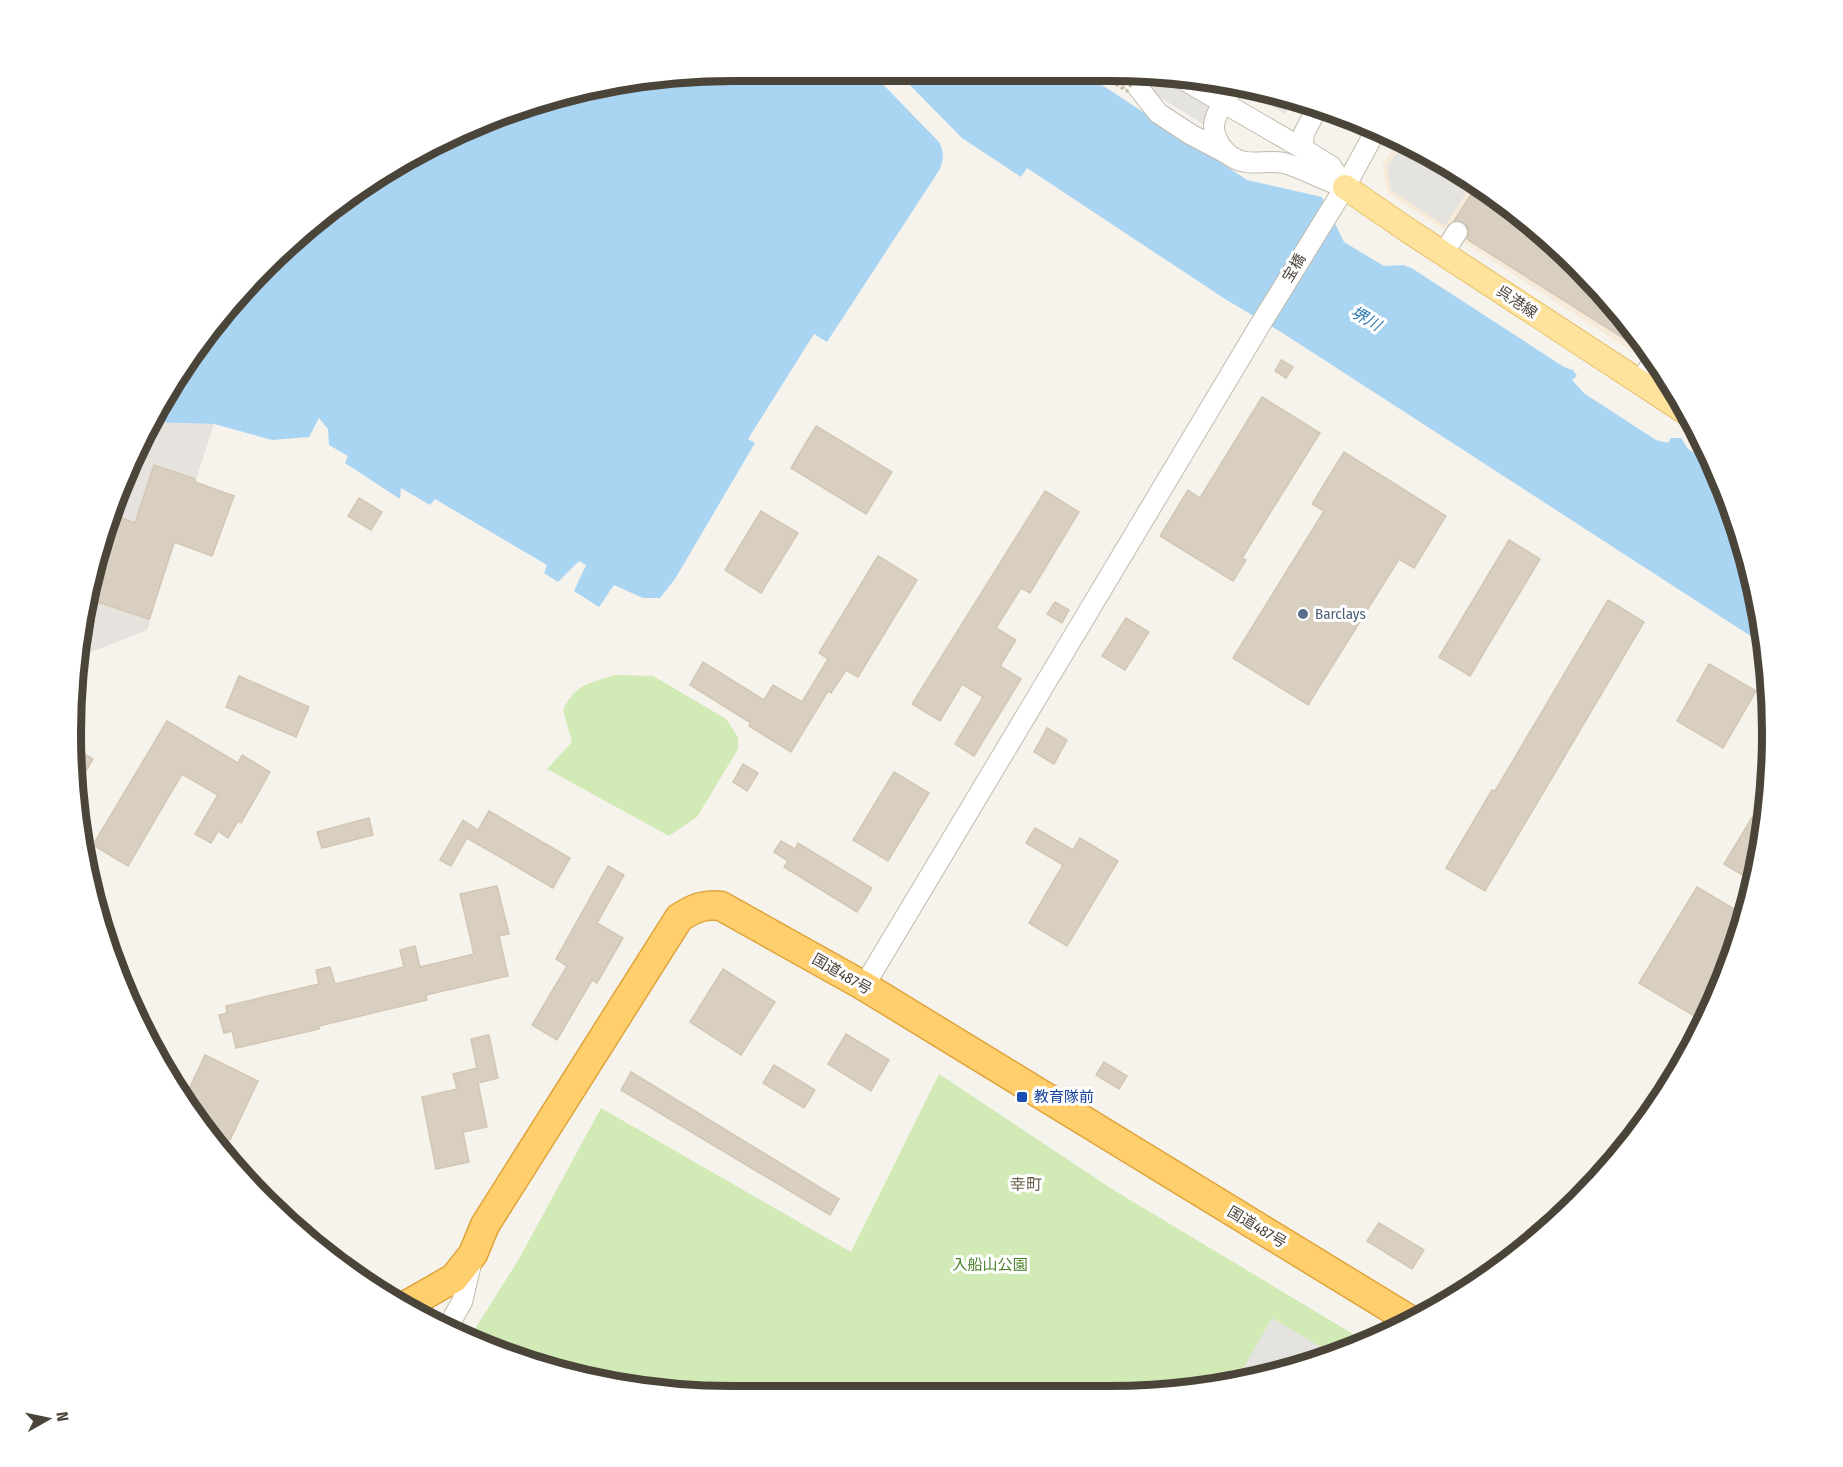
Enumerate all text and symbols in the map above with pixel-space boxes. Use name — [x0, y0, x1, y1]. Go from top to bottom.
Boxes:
street label: 宝橋 — [1279, 251, 1309, 285]
street label: 呉港線 — [1493, 282, 1541, 322]
water label: 堺川 — [1347, 302, 1386, 336]
place label: Barclays — [1315, 605, 1366, 623]
marker: Barclays — [1296, 607, 1310, 621]
street label: 国道487号 — [809, 950, 875, 998]
place label: 教育隊前 — [1034, 1088, 1094, 1106]
marker: 教育隊前 — [1015, 1090, 1029, 1104]
district label: 幸町 — [1010, 1175, 1042, 1194]
street label: 国道487号 — [1224, 1202, 1290, 1252]
park label: 入船山公園 — [952, 1256, 1028, 1274]
north arrow — [18, 1389, 78, 1449]
text: N — [52, 1411, 72, 1423]

